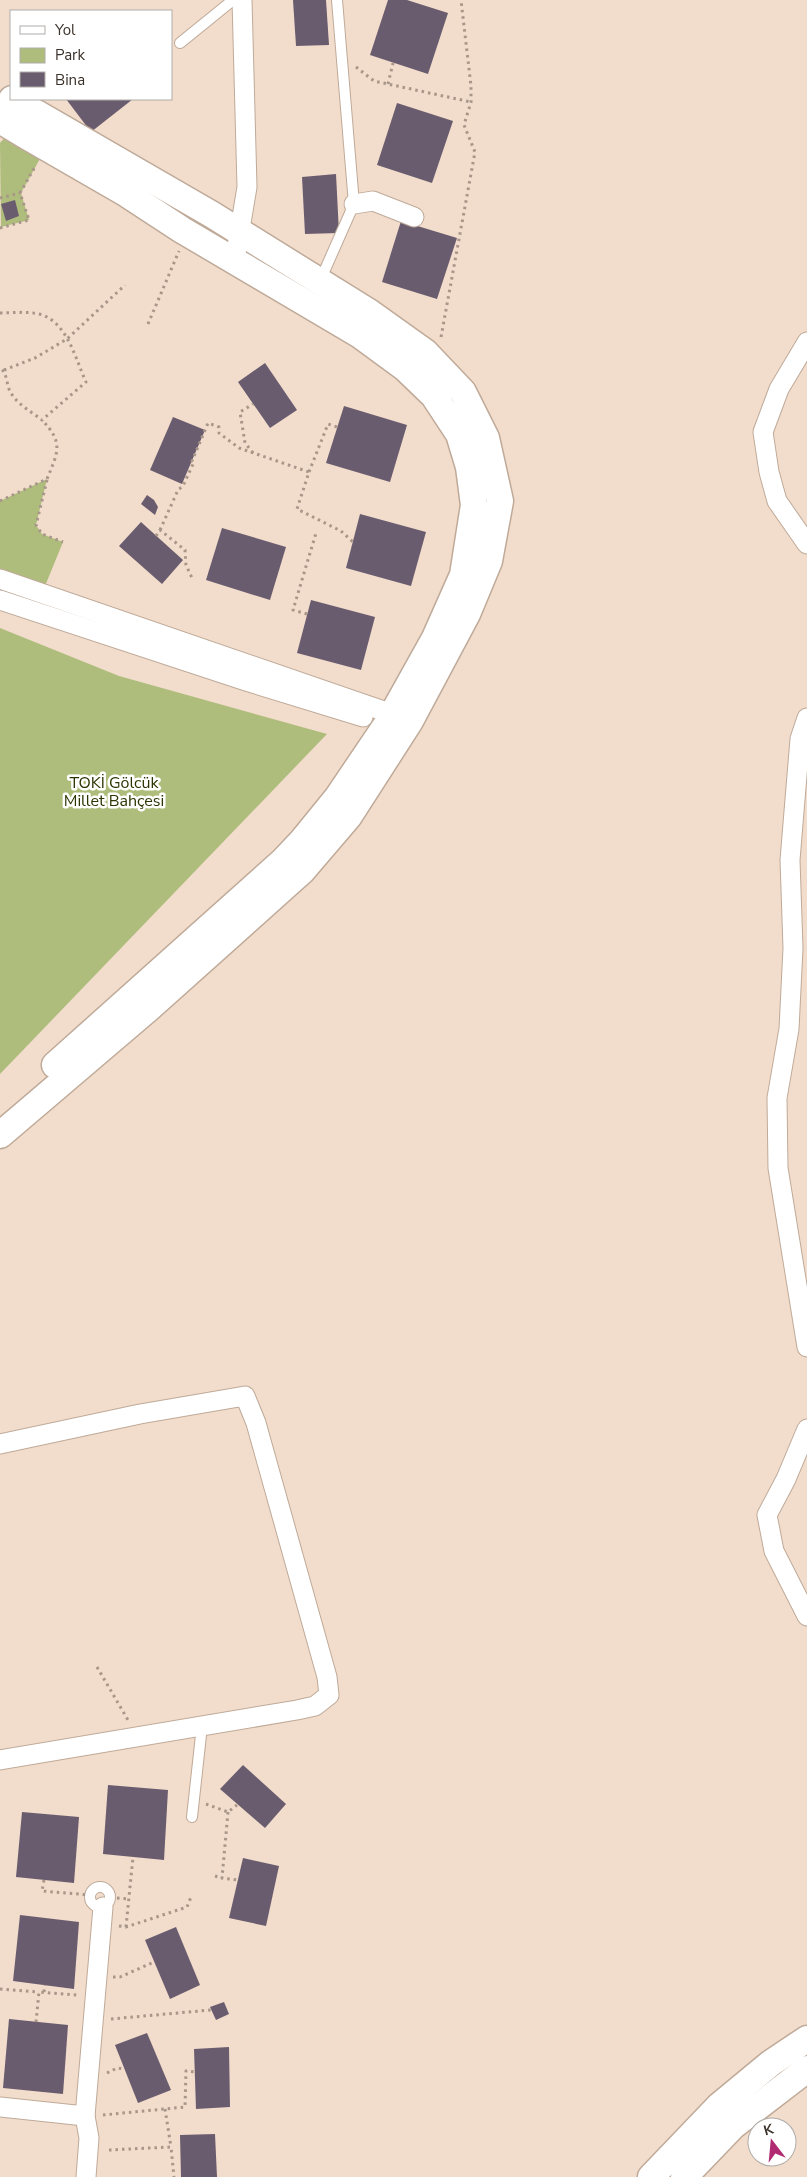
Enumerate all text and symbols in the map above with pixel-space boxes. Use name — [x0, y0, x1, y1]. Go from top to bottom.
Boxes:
legend — [10, 10, 172, 100]
text: Yol — [54, 20, 76, 40]
text: Park — [55, 45, 85, 65]
text: Bina — [55, 70, 85, 90]
park label: TOKİ Gölcük Millet Bahçesi — [64, 772, 164, 812]
north arrow — [747, 2117, 797, 2167]
text: K — [761, 2119, 776, 2140]

